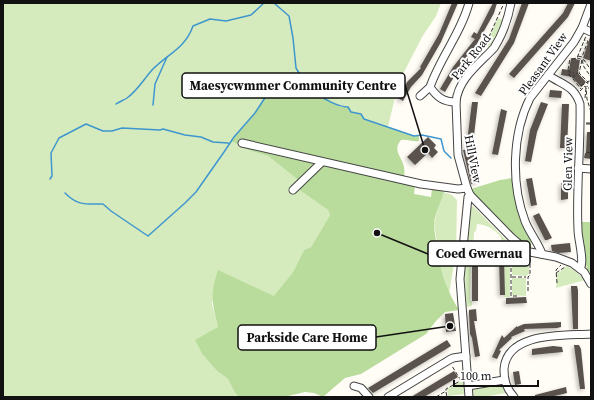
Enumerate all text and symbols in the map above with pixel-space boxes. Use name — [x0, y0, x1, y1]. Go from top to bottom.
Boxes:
street label: Pleasant View — [515, 29, 572, 99]
street label: Park Road — [448, 31, 495, 83]
callout: Maesycwmmer Community Centre — [182, 73, 405, 98]
text: Maesycwmmer Community Centre — [190, 77, 397, 94]
street label: Hill View — [460, 133, 486, 185]
street label: Glen View — [560, 136, 576, 191]
callout: Coed Gwernau — [428, 241, 530, 266]
text: Coed Gwernau — [436, 245, 522, 262]
callout: Parkside Care Home — [238, 325, 376, 350]
text: Parkside Care Home — [246, 329, 368, 346]
scale bar — [454, 362, 538, 388]
text: 100 m — [460, 368, 492, 384]

